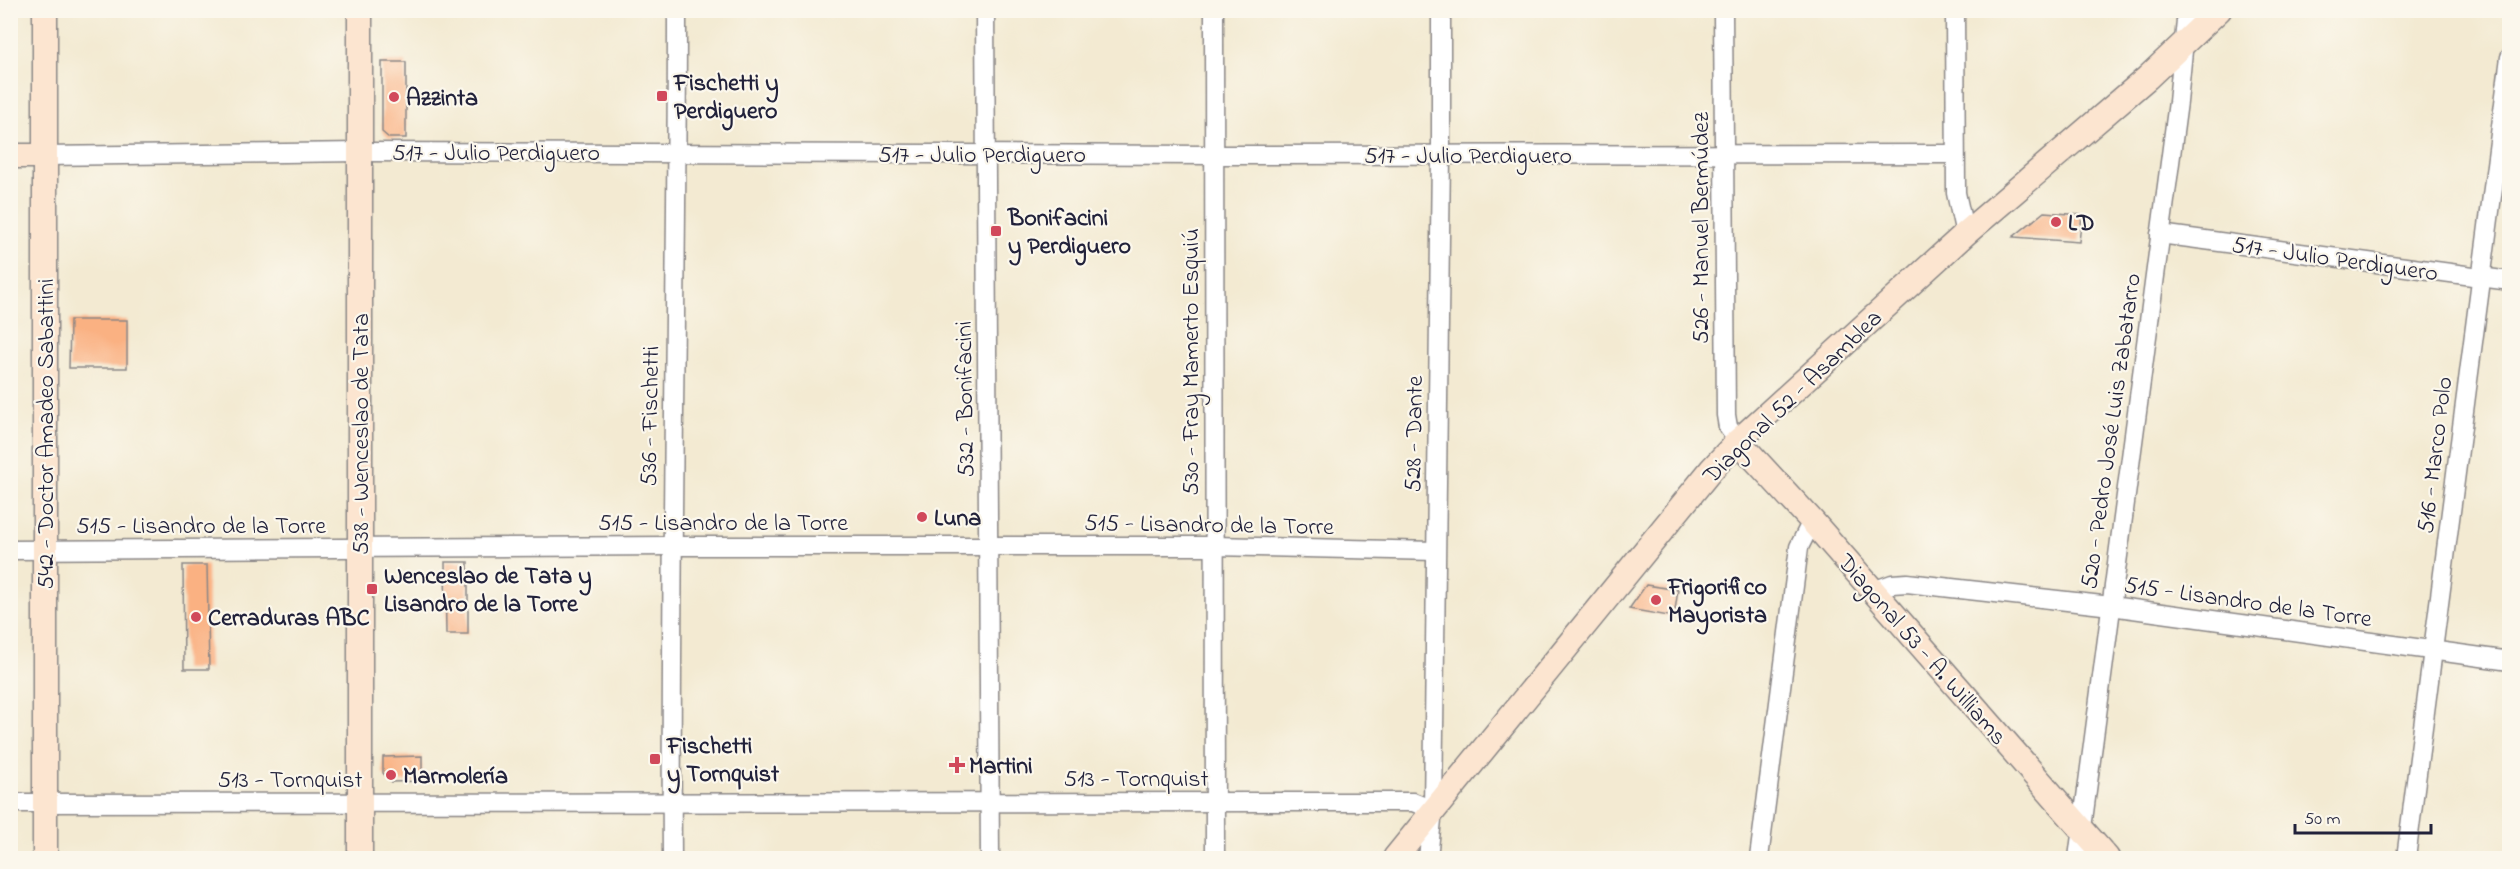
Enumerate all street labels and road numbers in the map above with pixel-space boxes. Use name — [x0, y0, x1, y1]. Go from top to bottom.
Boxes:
street label: 526 - Manuel Bermúdez — [1685, 111, 1720, 344]
street label: 517 - Julio Perdiguero — [392, 137, 600, 172]
street label: 517 - Julio Perdiguero — [878, 139, 1086, 174]
street label: 517 - Julio Perdiguero — [1364, 140, 1572, 175]
street label: 530 - Fray Mamerto Esquiú — [1175, 228, 1211, 496]
street label: 517 - Julio Perdiguero — [2229, 229, 2440, 292]
street label: 520 - Pedro José Luis Zabatarro — [2073, 271, 2152, 591]
street label: 542 - Doctor Amadeo Sabattini — [30, 279, 65, 589]
street label: Diagonal 52 - Asamblea — [1695, 303, 1891, 494]
street label: 538 - Wenceslao de Tata — [345, 313, 380, 555]
street label: 532 - Bonifacini — [948, 320, 985, 478]
street label: 536 - Fischetti — [633, 345, 670, 487]
street label: 528 - Dante — [1397, 375, 1434, 493]
street label: 516 - Marco Polo — [2409, 375, 2463, 536]
street label: 515 - Lisandro de la Torre — [598, 507, 848, 542]
street label: 515 - Lisandro de la Torre — [1084, 507, 1334, 546]
street label: 515 - Lisandro de la Torre — [76, 510, 326, 545]
street label: Diagonal 53 - A. Williams — [1827, 546, 2014, 754]
street label: 515 - Lisandro de la Torre — [2122, 569, 2374, 638]
street label: 513 - Tornquist — [1063, 763, 1209, 798]
street label: 513 - Tornquist — [217, 764, 363, 799]

